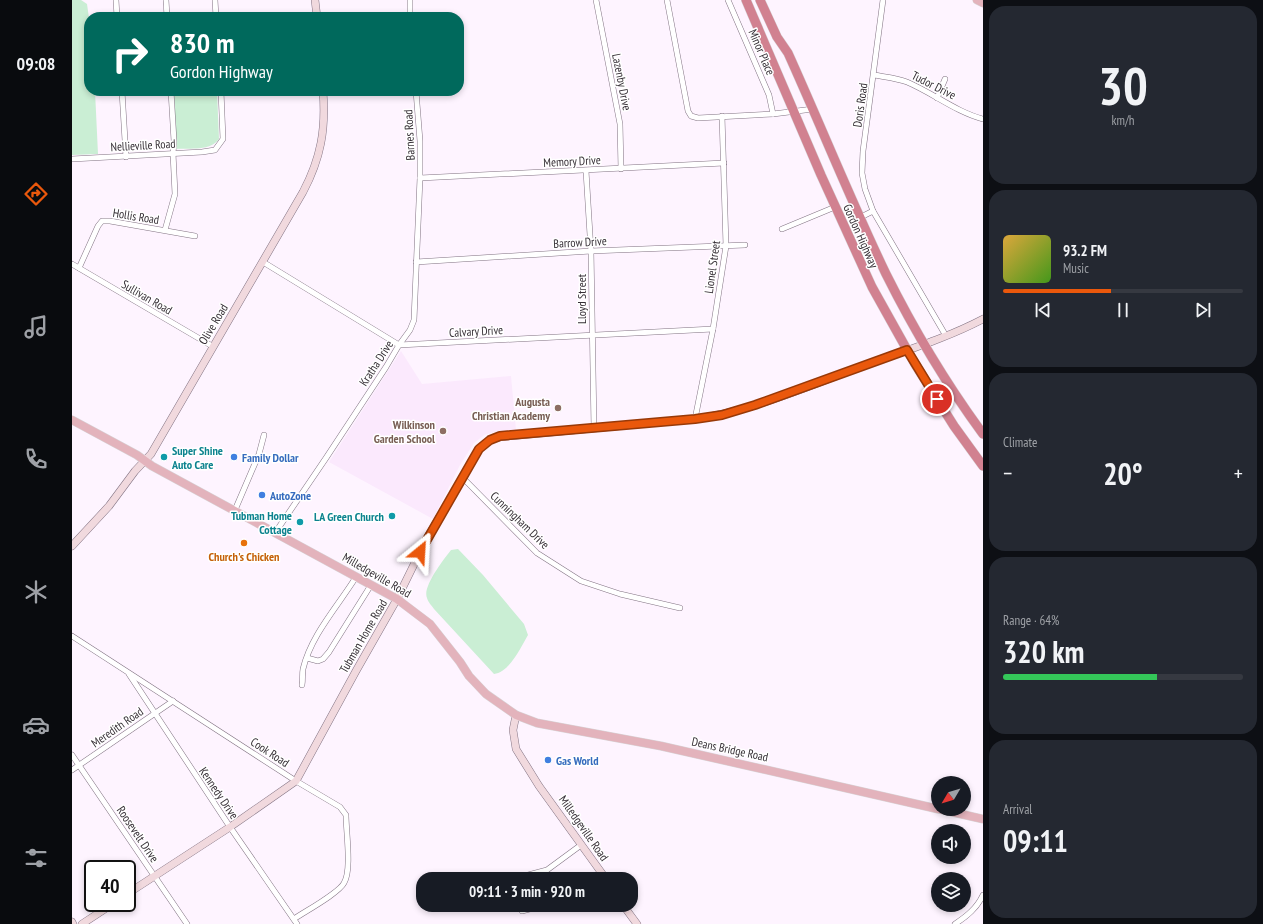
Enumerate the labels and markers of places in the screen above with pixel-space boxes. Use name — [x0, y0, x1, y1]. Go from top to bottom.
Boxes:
pin — [920, 382, 954, 416]
place label: Augusta Christian Academy — [472, 394, 550, 423]
marker: Augusta Christian Academy — [553, 403, 563, 413]
place label: Wilkinson Garden School — [374, 417, 435, 446]
marker: Wilkinson Garden School — [438, 426, 448, 436]
place label: Super Shine Auto Care — [171, 443, 223, 472]
place label: Family Dollar — [242, 450, 299, 465]
marker: Super Shine Auto Care — [159, 452, 169, 462]
marker: Family Dollar — [229, 452, 239, 462]
place label: AutoZone — [269, 488, 311, 503]
marker: AutoZone — [257, 490, 267, 500]
place label: Tubman Home Cottage — [231, 508, 292, 537]
place label: LA Green Church — [314, 509, 384, 524]
marker: LA Green Church — [387, 511, 397, 521]
marker: Tubman Home Cottage — [295, 517, 305, 527]
marker: Church's Chicken — [239, 538, 249, 548]
place label: Church's Chicken — [209, 549, 279, 564]
place label: Gas World — [556, 753, 599, 768]
marker: Gas World — [543, 755, 553, 765]

